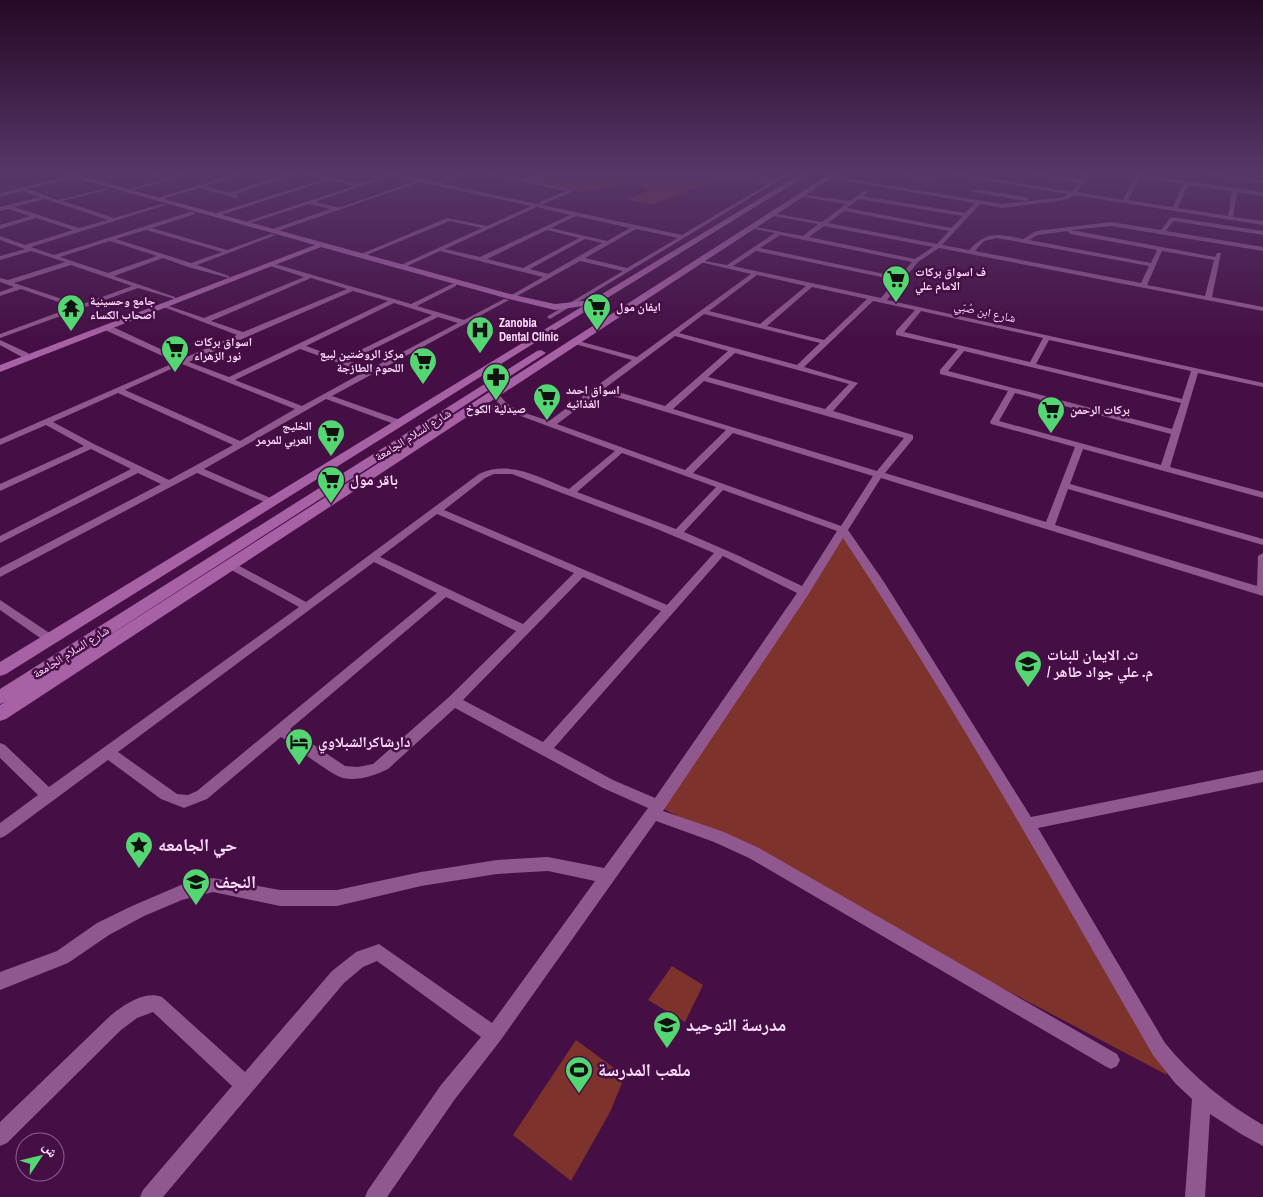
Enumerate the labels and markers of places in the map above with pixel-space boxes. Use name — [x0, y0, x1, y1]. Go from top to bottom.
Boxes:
supermarket icon: ف اسواق بركات الامام علي — [881, 264, 911, 303]
place label: ف اسواق بركات الامام علي — [915, 264, 986, 296]
supermarket icon: ايفان مول — [582, 292, 612, 331]
temple icon: جامع وحسينية اصحاب الكساء — [56, 293, 86, 332]
place label: جامع وحسينية اصحاب الكساء — [90, 293, 156, 323]
place label: ايفان مول — [616, 299, 661, 315]
hospital icon: Zanobia Dental Clinic — [465, 315, 495, 354]
place label: Zanobia Dental Clinic — [499, 315, 559, 345]
supermarket icon: اسواق بركات نور الزهراء — [160, 334, 190, 373]
place label: اسواق بركات نور الزهراء — [194, 334, 252, 364]
place label: مركز الروضتين لبيع اللحوم الطازجة — [320, 346, 404, 376]
supermarket icon: مركز الروضتين لبيع اللحوم الطازجة — [408, 346, 438, 385]
pharmacy icon: صيدلية الكوخ — [481, 362, 511, 401]
supermarket icon: اسواق احمد الغذائيه — [532, 382, 562, 421]
place label: اسواق احمد الغذائيه — [566, 382, 620, 412]
supermarket icon: بركات الرحمن — [1036, 395, 1066, 434]
place label: صيدلية الكوخ — [466, 401, 526, 417]
place label: بركات الرحمن — [1070, 402, 1130, 418]
place label: الخليج العربي للمرمر — [255, 418, 312, 450]
supermarket icon: الخليج العربي للمرمر — [316, 418, 346, 457]
supermarket icon: باقر مول — [316, 465, 346, 504]
place label: باقر مول — [350, 469, 398, 490]
place label: ث. الايمان للبنات / م. علي جواد طاهر — [1047, 644, 1154, 684]
school or university icon: ث. الايمان للبنات / م. علي جواد طاهر — [1013, 649, 1043, 688]
hotel icon: دارشاكرالشبلاوي — [284, 727, 314, 766]
place label: دارشاكرالشبلاوي — [318, 731, 411, 754]
place icon: حي الجامعه — [124, 830, 154, 869]
place label: حي الجامعه — [158, 832, 238, 859]
school or university icon: النجف — [181, 867, 211, 906]
place label: النجف — [215, 869, 256, 894]
school or university icon: مدرسة التوحيد — [652, 1010, 682, 1049]
place label: مدرسة التوحيد — [686, 1012, 786, 1037]
sports icon: ملعب المدرسة — [564, 1055, 594, 1094]
place label: ملعب المدرسة — [598, 1057, 691, 1082]

